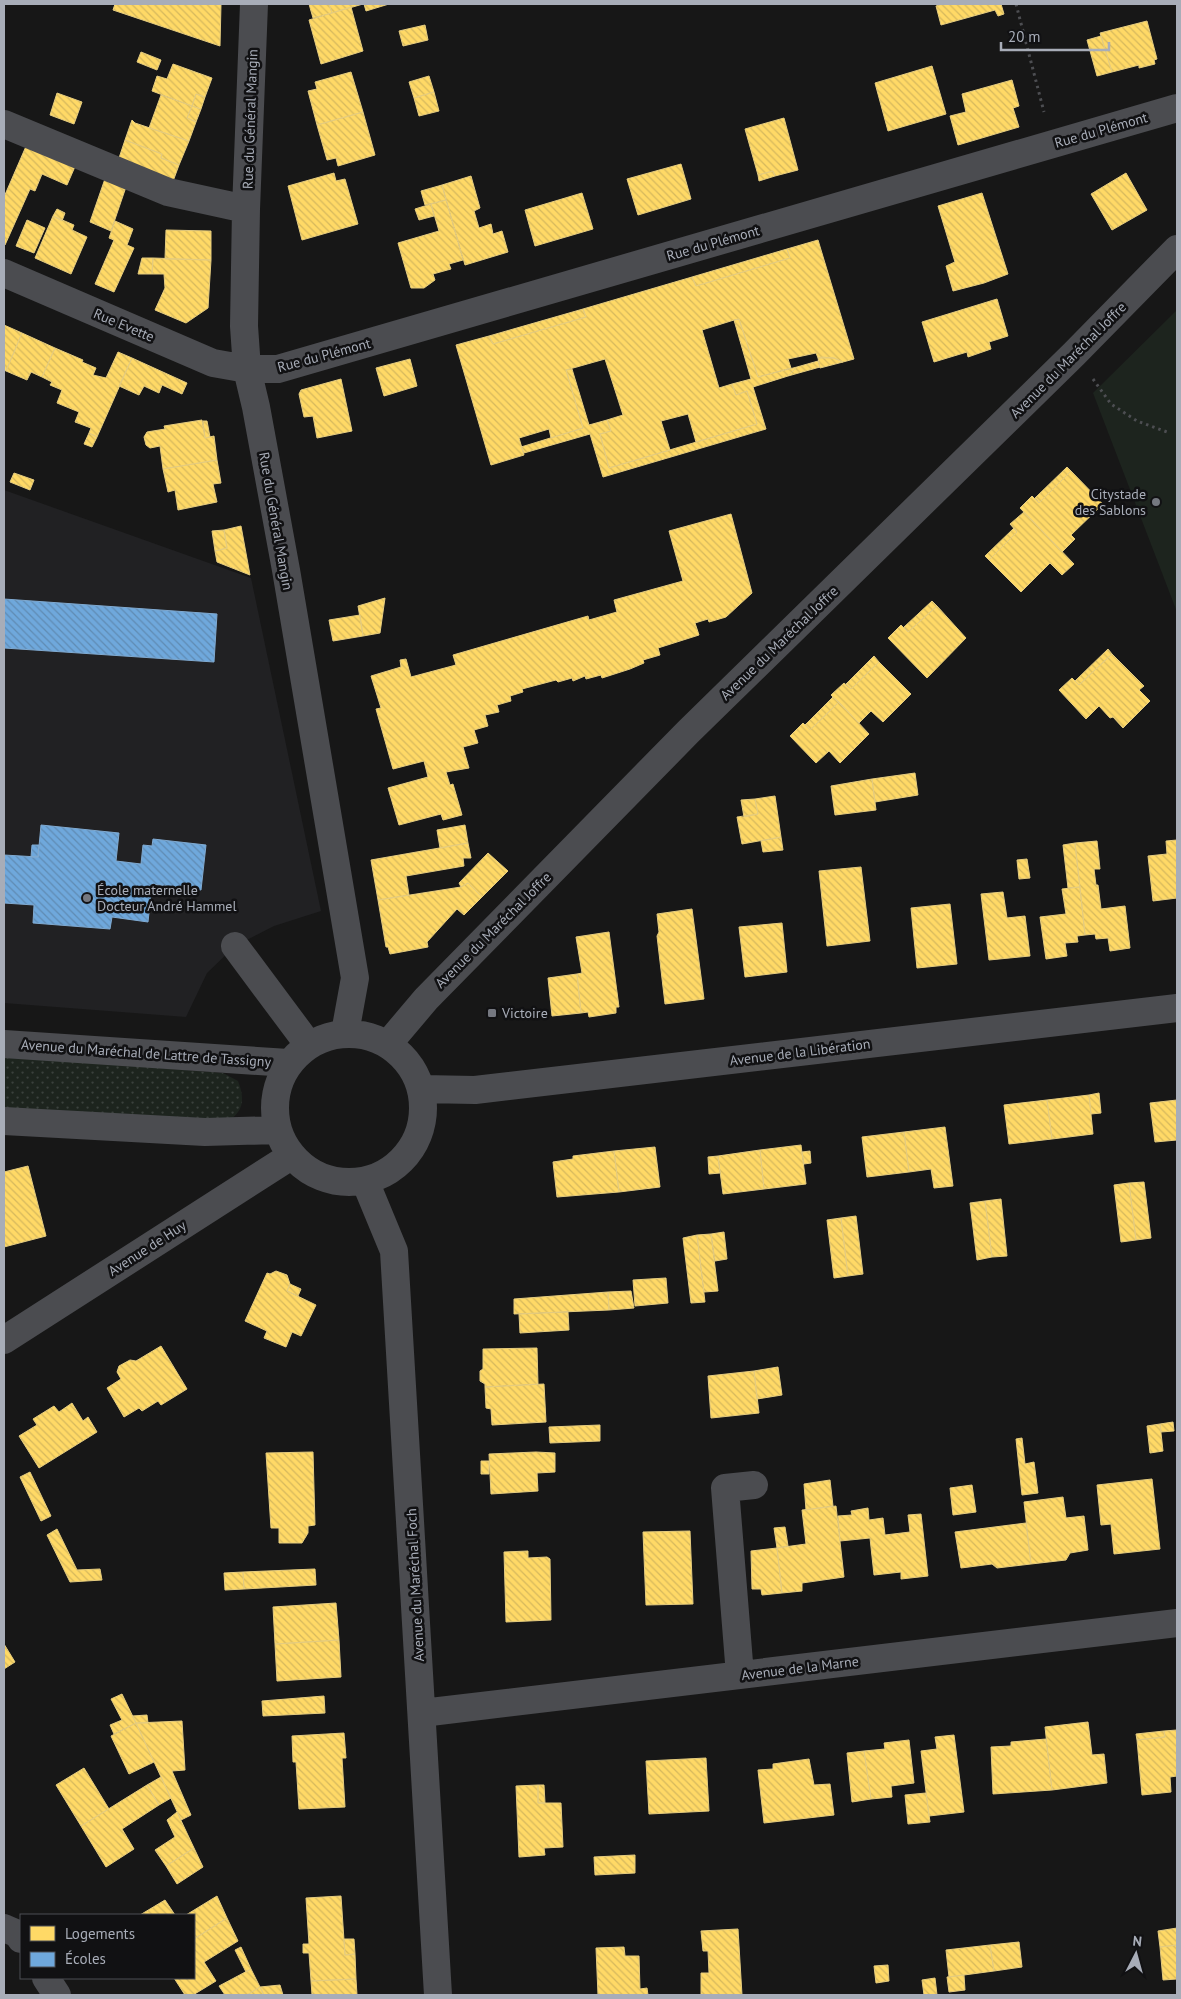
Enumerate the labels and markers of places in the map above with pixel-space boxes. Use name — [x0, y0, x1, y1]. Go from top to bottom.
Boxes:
place label: Citystade des Sablons — [1075, 485, 1146, 519]
marker: Citystade des Sablons — [1150, 496, 1162, 508]
place label: École maternelle Docteur André Hammel — [97, 881, 237, 915]
marker: École maternelle Docteur André Hammel — [81, 892, 93, 904]
place label: Victoire — [501, 1004, 548, 1022]
marker: Victoire — [486, 1007, 498, 1019]

